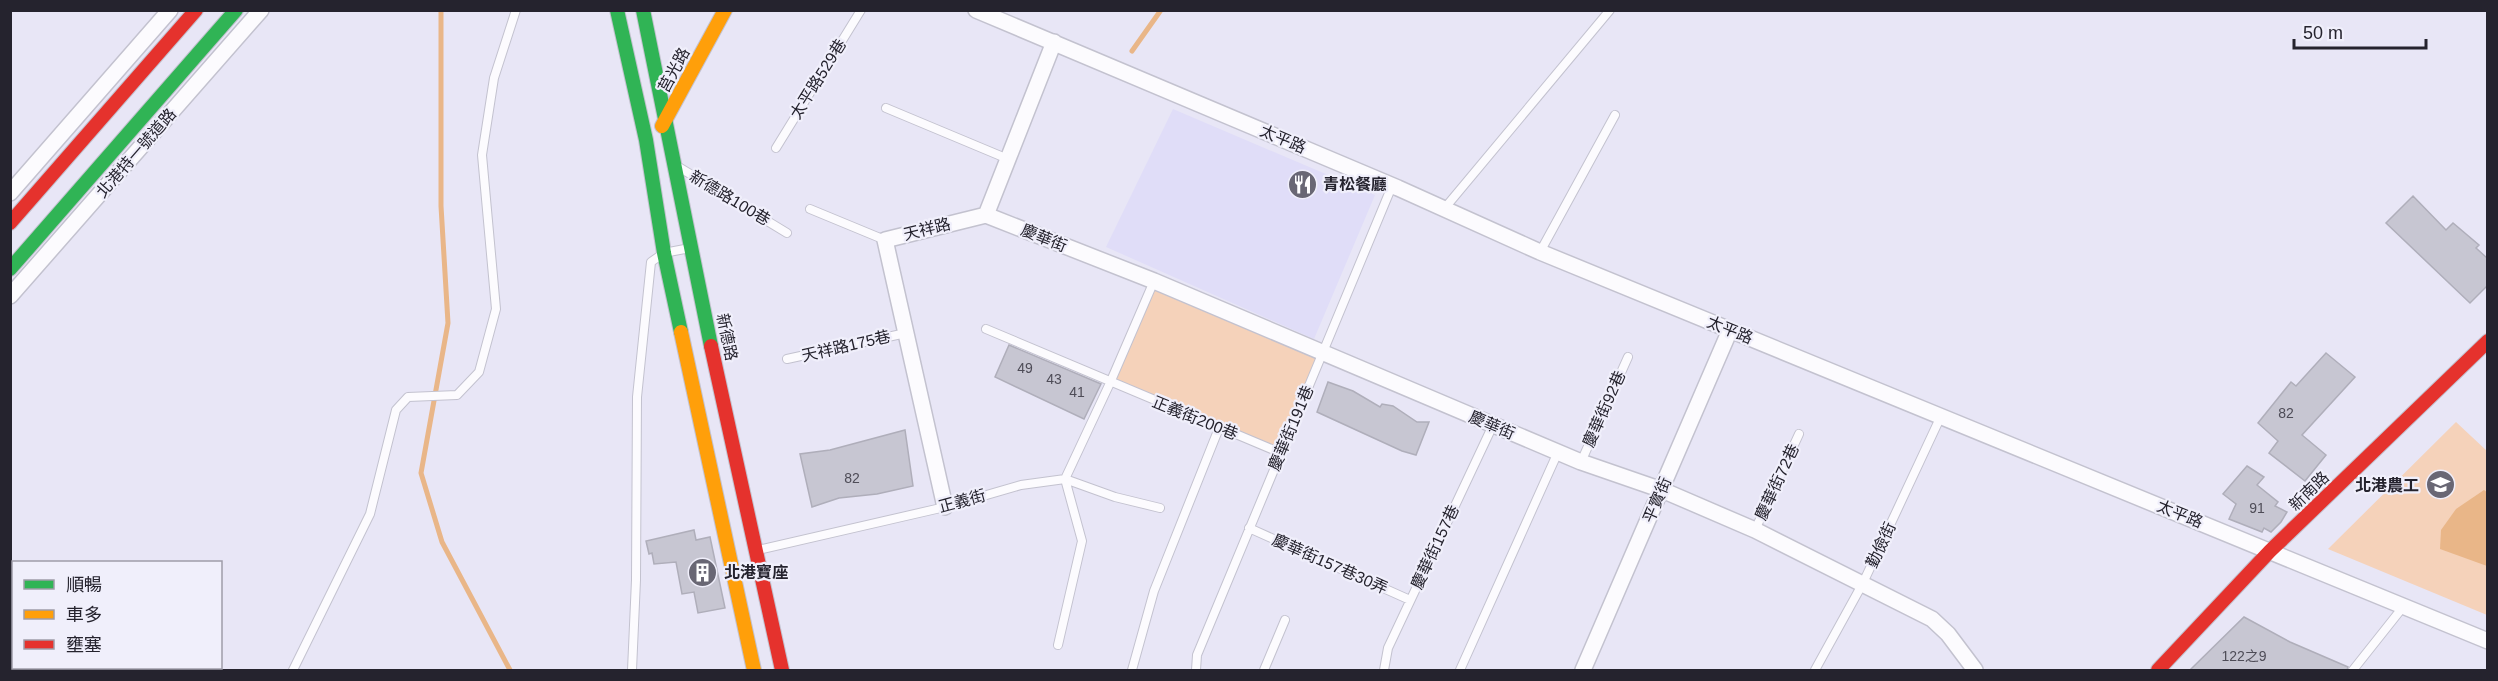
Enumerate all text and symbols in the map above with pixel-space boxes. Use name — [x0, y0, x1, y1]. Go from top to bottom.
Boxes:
scale bar — [2294, 12, 2426, 50]
text: 50 m — [2303, 23, 2343, 43]
street label: 太平路529巷 — [787, 36, 849, 122]
street label: 莒光路 — [655, 45, 693, 95]
street label: 北港特一號道路 — [93, 105, 179, 201]
street label: 太平路 — [1258, 122, 1308, 156]
street label: 新德路100巷 — [687, 167, 773, 229]
restaurant icon: 青松餐廳 — [1286, 168, 1318, 200]
place label: 青松餐廳 — [1323, 176, 1387, 193]
street label: 天祥路 — [902, 215, 952, 243]
street label: 慶華街 — [1019, 220, 1070, 255]
street label: 新德路 — [714, 312, 740, 362]
street label: 太平路 — [1705, 313, 1755, 347]
street label: 天祥路175巷 — [800, 328, 892, 364]
house number: 49 — [1017, 360, 1033, 376]
street label: 慶華街92巷 — [1579, 368, 1628, 450]
house number: 43 — [1046, 371, 1062, 387]
street label: 慶華街191巷 — [1265, 383, 1317, 473]
house number: 41 — [1069, 384, 1085, 400]
street label: 正義街200巷 — [1150, 393, 1240, 443]
house number: 82 — [2278, 405, 2294, 421]
street label: 慶華街 — [1467, 407, 1518, 442]
street label: 慶華街72巷 — [1751, 441, 1802, 523]
street label: 新南路 — [2286, 468, 2332, 514]
school or university icon: 北港農工 — [2424, 469, 2456, 501]
house number: 82 — [844, 470, 860, 486]
street label: 平實街 — [1640, 475, 1674, 525]
place label: 北港農工 — [2355, 477, 2419, 494]
street label: 正義街 — [937, 487, 987, 515]
street label: 太平路 — [2155, 497, 2205, 531]
house number: 91 — [2249, 500, 2265, 516]
street label: 慶華街157巷 — [1407, 502, 1462, 592]
street label: 勤儉街 — [1863, 520, 1899, 570]
street label: 慶華街157巷30弄 — [1270, 530, 1391, 597]
building icon: 北港寶座 — [687, 556, 719, 588]
legend — [12, 561, 222, 669]
place label: 北港寶座 — [724, 563, 788, 581]
text: 順暢 — [66, 575, 102, 595]
text: 車多 — [66, 605, 102, 625]
text: 壅塞 — [66, 635, 102, 655]
house number: 122之9 — [2221, 648, 2267, 664]

